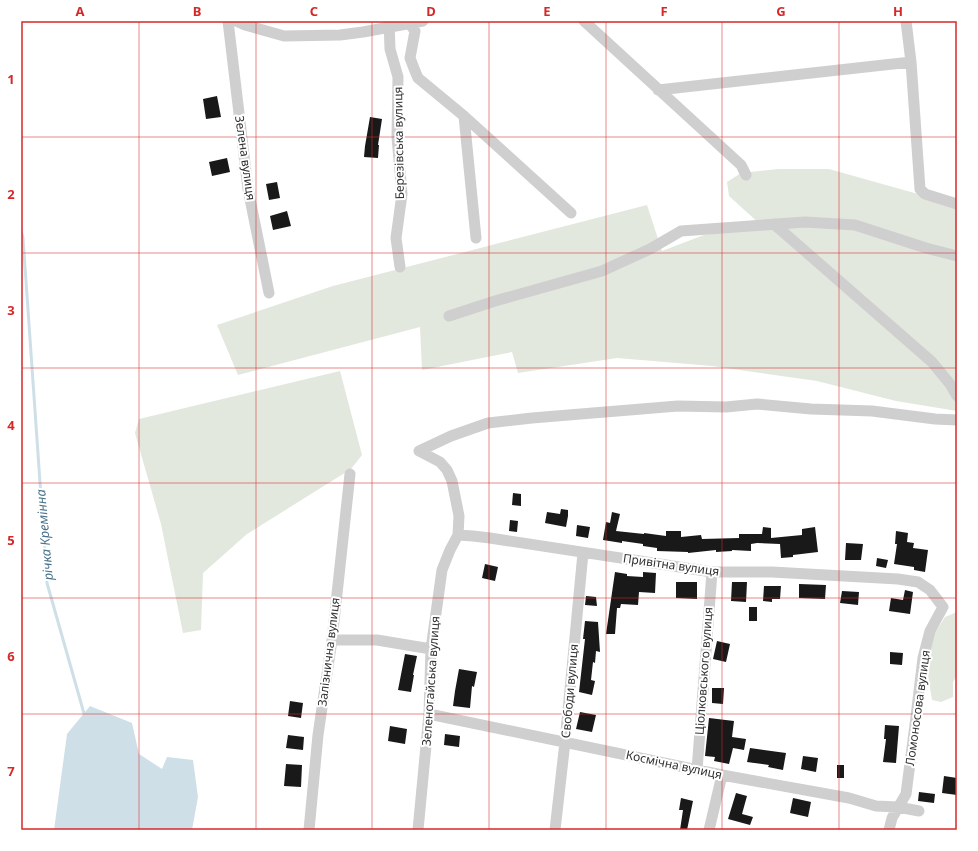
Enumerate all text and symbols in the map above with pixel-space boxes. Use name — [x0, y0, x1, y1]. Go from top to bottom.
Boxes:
text: A — [76, 2, 85, 20]
text: B — [193, 2, 201, 20]
text: C — [310, 2, 318, 20]
text: D — [426, 2, 436, 20]
text: E — [543, 2, 551, 20]
text: F — [660, 2, 668, 20]
text: G — [776, 2, 786, 20]
text: H — [893, 2, 903, 20]
text: 1 — [7, 70, 15, 88]
street label: Березівська вулиця — [389, 86, 408, 200]
street label: Зелена вулиця — [231, 115, 260, 201]
text: 2 — [7, 185, 15, 203]
text: 3 — [7, 301, 15, 319]
text: 4 — [7, 416, 15, 434]
water label: річка Кремінна — [31, 488, 57, 582]
text: 5 — [7, 531, 15, 549]
street label: Привітна вулиця — [622, 549, 720, 580]
street label: Залізнична вулиця — [313, 597, 344, 707]
street label: Ціолковського вулиця — [691, 606, 716, 736]
street label: Зеленогайська вулиця — [417, 615, 444, 747]
street label: Свободи вулиця — [557, 643, 582, 739]
text: 6 — [7, 647, 15, 665]
street label: Ломоносова вулиця — [901, 649, 934, 767]
street label: Космічна вулиця — [625, 746, 724, 783]
text: 7 — [7, 762, 15, 780]

